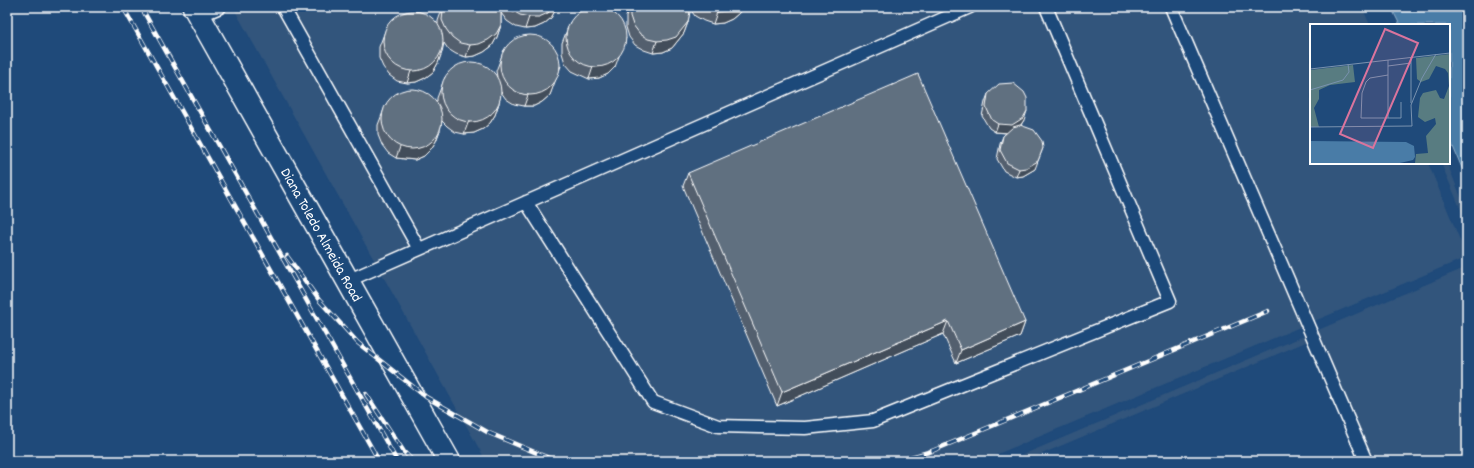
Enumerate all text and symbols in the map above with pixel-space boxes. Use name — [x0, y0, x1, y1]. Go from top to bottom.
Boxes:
inset map — [1310, 24, 1450, 164]
street label: Diana Toledo Almeida Road — [274, 164, 367, 307]

